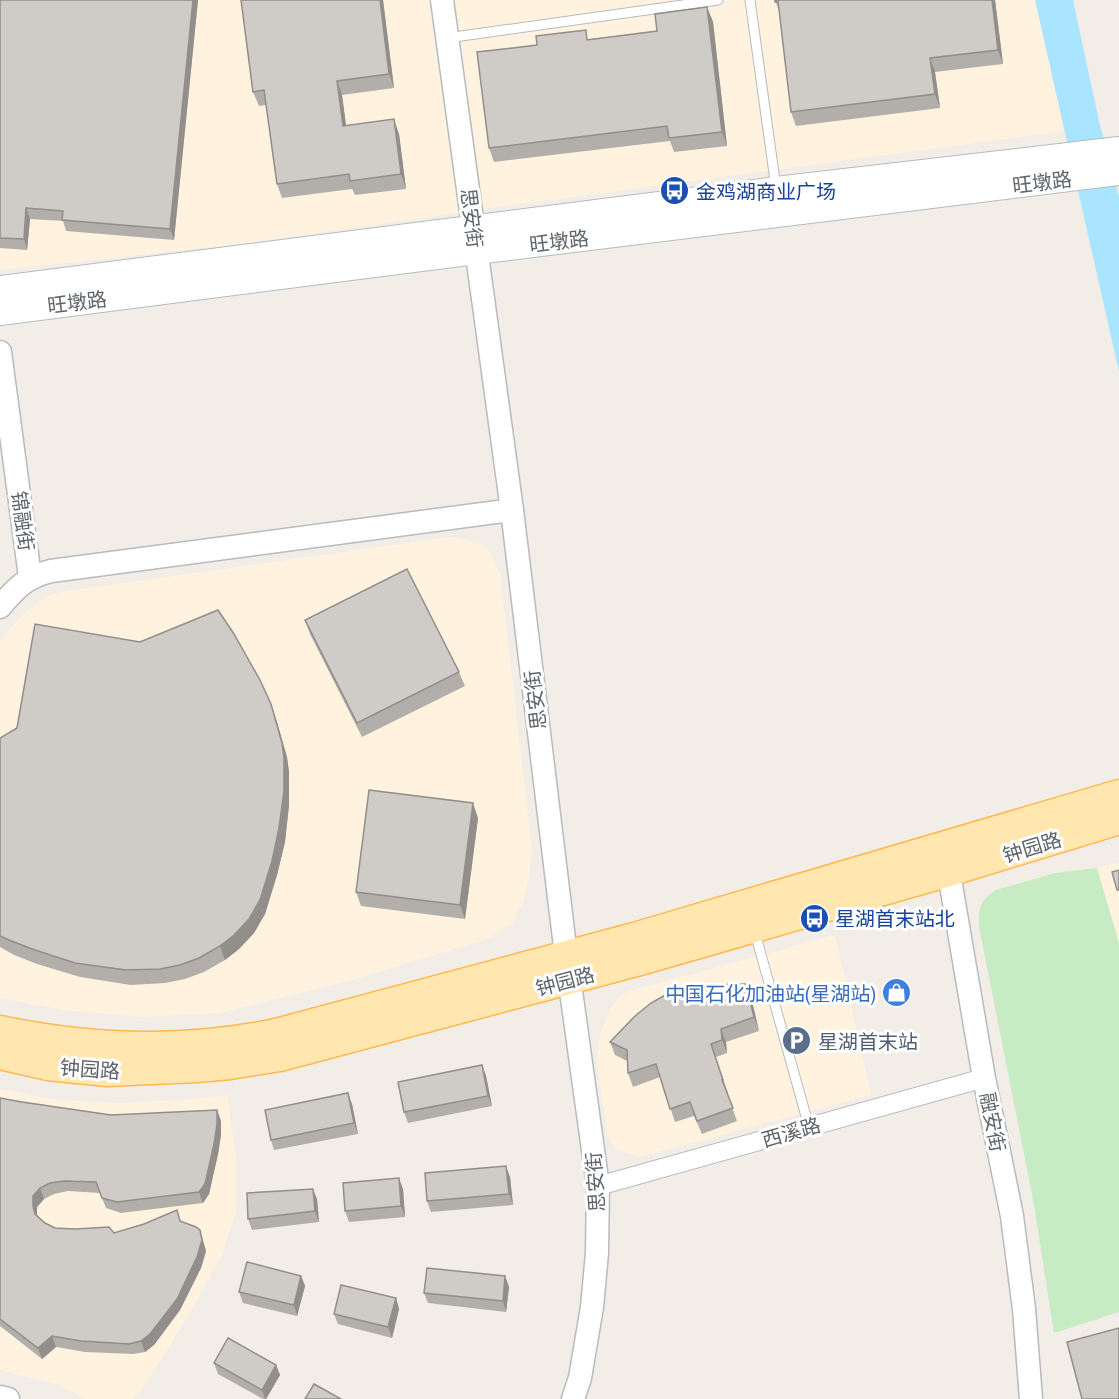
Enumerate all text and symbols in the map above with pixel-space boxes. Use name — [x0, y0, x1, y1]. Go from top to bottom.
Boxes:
street label: 旺墩路 — [1011, 165, 1073, 199]
bus stop icon: 金鸡湖商业广场 — [659, 175, 691, 207]
place label: 金鸡湖商业广场 — [696, 178, 836, 205]
street label: 思安街 — [455, 187, 489, 249]
street label: 旺墩路 — [528, 224, 590, 258]
street label: 旺墩路 — [46, 285, 108, 319]
street label: 锦融街 — [5, 489, 41, 553]
street label: 思安街 — [518, 669, 552, 731]
street label: 钟园路 — [999, 825, 1065, 869]
bus stop icon: 星湖首末站北 — [798, 902, 830, 934]
place label: 星湖首末站北 — [835, 905, 955, 932]
street label: 钟园路 — [533, 960, 597, 1002]
shop icon: 中国石化加油站(星湖站) — [881, 977, 913, 1009]
place label: 中国石化加油站(星湖站) — [665, 980, 876, 1007]
parking icon: 星湖首末站 — [781, 1025, 813, 1057]
place label: 星湖首末站 — [818, 1028, 918, 1055]
street label: 钟园路 — [59, 1053, 121, 1085]
street label: 融安街 — [974, 1090, 1012, 1154]
street label: 西溪路 — [758, 1111, 824, 1153]
street label: 思安街 — [579, 1151, 611, 1213]

